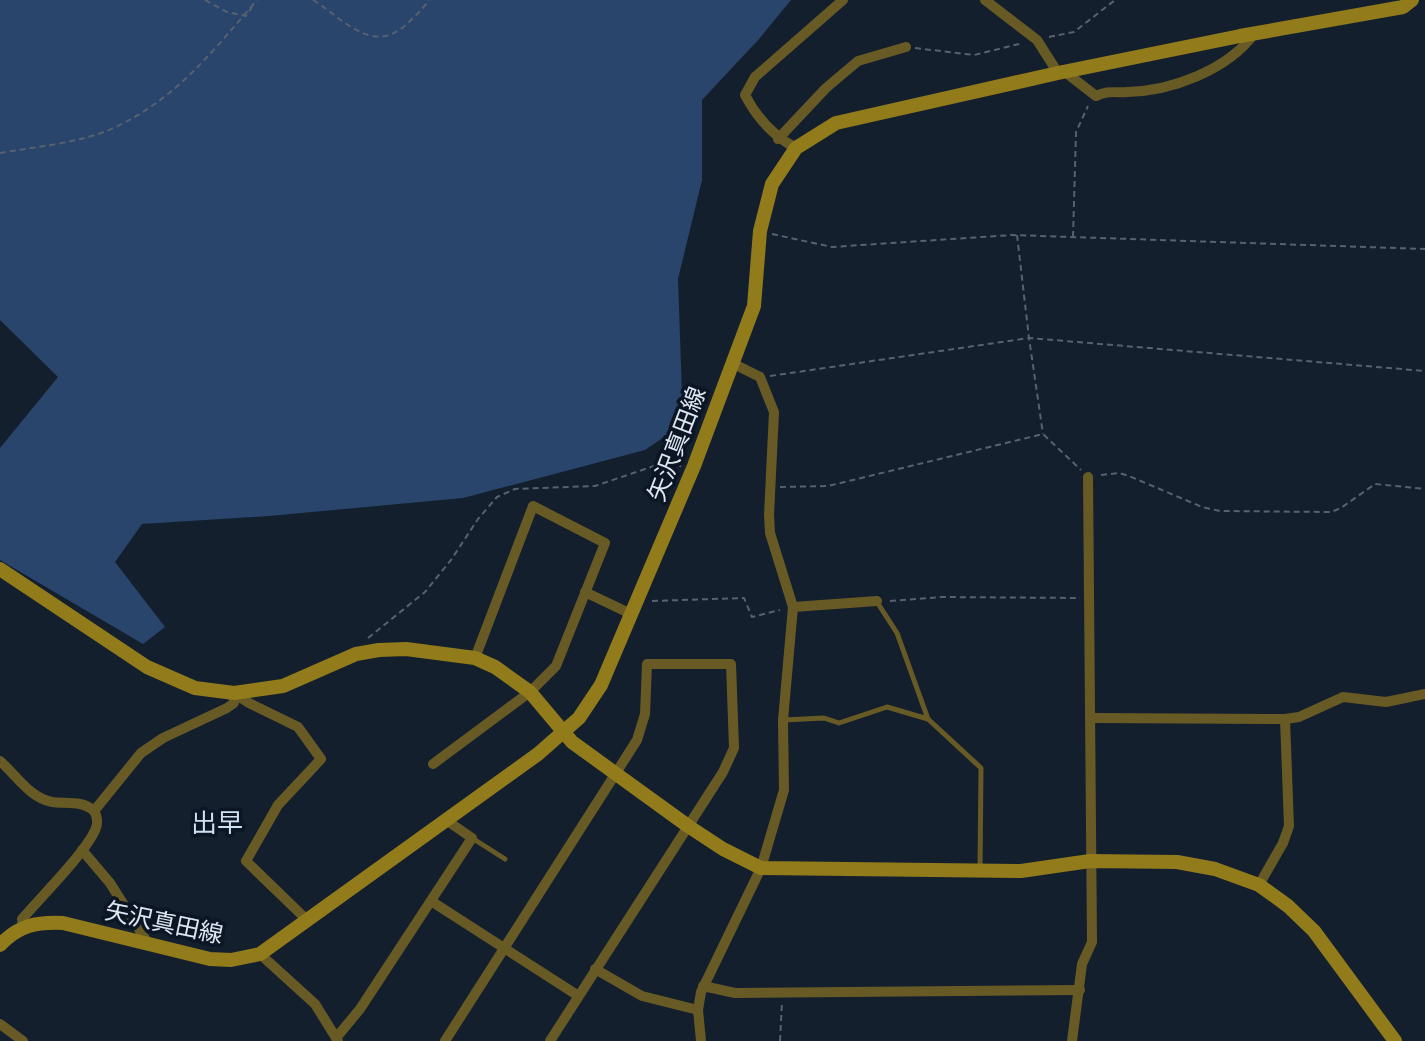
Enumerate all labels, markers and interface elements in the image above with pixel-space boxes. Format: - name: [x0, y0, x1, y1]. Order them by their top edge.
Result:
- street label: 矢沢真田線: [642, 383, 712, 505]
- district label: 出早: [191, 808, 243, 839]
- street label: 矢沢真田線: [102, 897, 226, 949]

